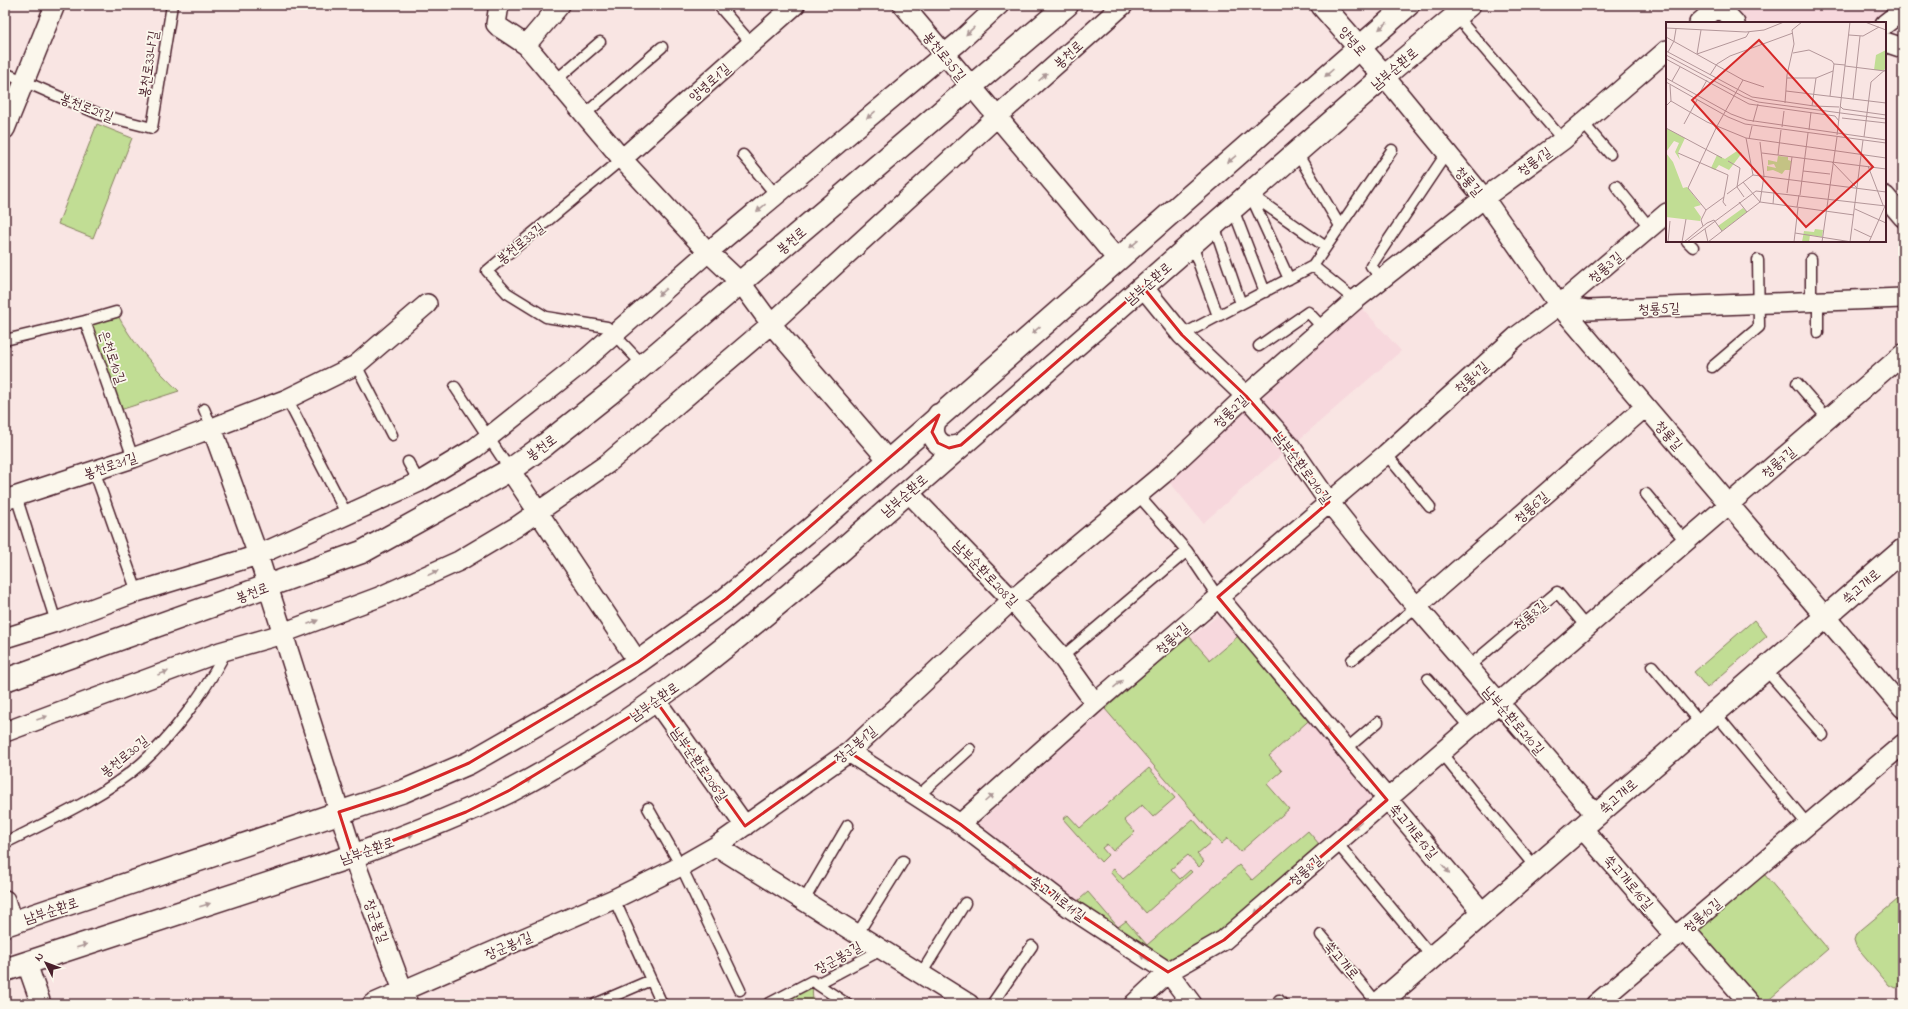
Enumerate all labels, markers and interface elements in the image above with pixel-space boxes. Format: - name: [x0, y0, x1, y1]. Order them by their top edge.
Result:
- one-way arrow: [1378, 21, 1388, 31]
- street label: 양녕로: [1333, 22, 1371, 62]
- inset map: [1666, 22, 1886, 242]
- street label: 봉천로35길: [917, 27, 971, 87]
- one-way arrow: [965, 27, 976, 36]
- street label: 봉천로33나길: [134, 28, 165, 99]
- street label: 봉천로: [1049, 36, 1089, 74]
- street label: 남부순환로: [1367, 43, 1423, 95]
- street label: 양녕로1길: [685, 58, 736, 107]
- one-way arrow: [1324, 68, 1334, 78]
- one-way arrow: [1038, 72, 1048, 82]
- street label: 봉천로29길: [56, 89, 117, 129]
- one-way arrow: [866, 111, 876, 120]
- street label: 청룡1길: [1513, 142, 1557, 182]
- one-way arrow: [1227, 154, 1236, 163]
- street label: 청룡길: [1449, 162, 1487, 202]
- one-way arrow: [755, 203, 766, 212]
- street label: 봉천로33길: [492, 218, 550, 270]
- street label: 봉천로: [772, 222, 812, 260]
- one-way arrow: [1128, 240, 1139, 249]
- street label: 청룡3길: [1584, 247, 1628, 289]
- street label: 남부순환로: [1121, 258, 1177, 311]
- one-way arrow: [656, 287, 667, 296]
- street label: 청룡5길: [1638, 298, 1681, 321]
- one-way arrow: [1031, 325, 1041, 335]
- street label: 은천로10길: [93, 328, 131, 388]
- street label: 청룡4길: [1450, 357, 1494, 399]
- street label: 청룡2길: [1209, 390, 1254, 434]
- street label: 청룡길: [1649, 416, 1687, 456]
- street label: 남부순환로210길: [1268, 428, 1336, 509]
- street label: 봉천로: [522, 430, 562, 467]
- street label: 청룡7길: [1757, 442, 1801, 484]
- street label: 봉천로31길: [81, 447, 141, 485]
- street label: 남부순환로: [877, 470, 933, 523]
- street label: 청룡6길: [1510, 487, 1555, 529]
- street label: 남부순환로208길: [948, 536, 1023, 613]
- street label: 쑥고개로: [1838, 564, 1886, 610]
- one-way arrow: [427, 569, 439, 576]
- street label: 봉천로: [233, 578, 272, 609]
- street label: 청룡8길: [1509, 595, 1553, 637]
- one-way arrow: [307, 618, 319, 624]
- street label: 청룡4길: [1151, 618, 1195, 660]
- one-way arrow: [1238, 621, 1247, 632]
- one-way arrow: [158, 670, 170, 676]
- street label: 남부순환로: [626, 677, 684, 727]
- one-way arrow: [1112, 679, 1123, 688]
- street label: 남부순환로210길: [1477, 682, 1549, 761]
- one-way arrow: [36, 715, 48, 721]
- street label: 장군봉1길: [830, 721, 882, 769]
- one-way arrow: [1321, 722, 1330, 732]
- street label: 남부순환로206길: [665, 723, 733, 807]
- street label: 봉천로30길: [96, 731, 154, 783]
- street label: 쑥고개로: [1595, 774, 1643, 820]
- one-way arrow: [520, 778, 532, 785]
- one-way arrow: [984, 793, 994, 803]
- street label: 쑥고개로13길: [1383, 800, 1443, 865]
- one-way arrow: [1353, 820, 1362, 829]
- street label: 남부순환로: [337, 832, 398, 871]
- one-way arrow: [403, 832, 415, 838]
- street label: 청룡8길: [1284, 850, 1328, 892]
- street label: 쑥고개로16길: [1598, 851, 1658, 916]
- one-way arrow: [1011, 863, 1021, 871]
- one-way arrow: [1441, 863, 1450, 874]
- street label: 쑥고개로11길: [1025, 872, 1090, 927]
- street label: 남부순환로: [21, 893, 81, 930]
- street label: 청룡10길: [1679, 893, 1727, 938]
- street label: 장군봉길: [358, 897, 393, 947]
- one-way arrow: [200, 901, 212, 907]
- one-way arrow: [1254, 905, 1264, 914]
- street label: 장군봉1길: [482, 927, 536, 966]
- street label: 장군봉3길: [811, 936, 867, 980]
- street label: 쑥고개로: [1318, 937, 1363, 985]
- one-way arrow: [76, 942, 88, 948]
- north arrow: [26, 943, 66, 983]
- text: N: [31, 949, 48, 965]
- one-way arrow: [1140, 954, 1150, 962]

